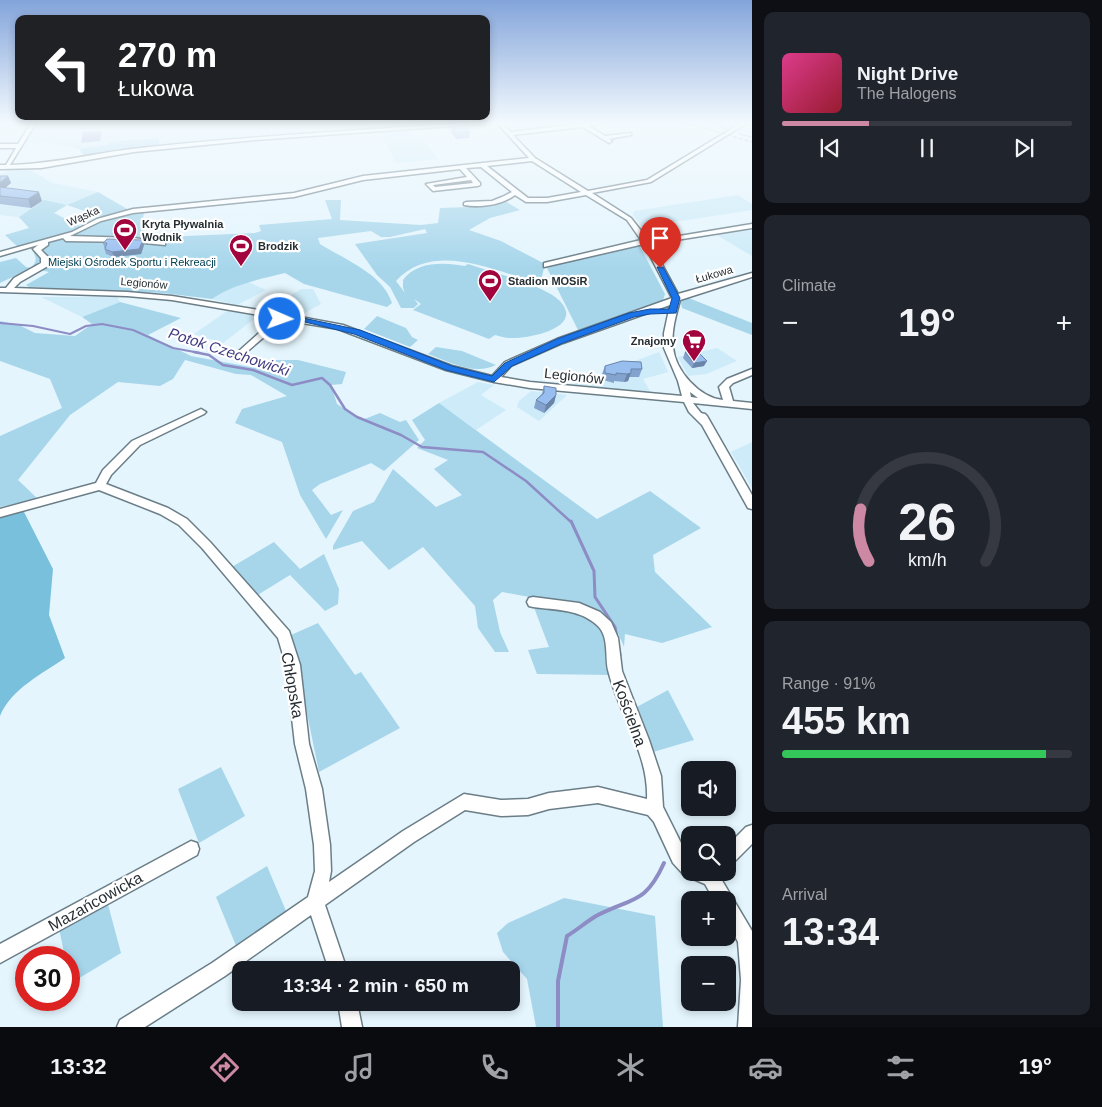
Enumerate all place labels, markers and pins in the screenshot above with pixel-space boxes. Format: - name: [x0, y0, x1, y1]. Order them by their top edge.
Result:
- sports icon: Kryta Pływalnia Wodnik: [112, 217, 138, 251]
- pin: [639, 217, 681, 268]
- place label: Kryta Pływalnia Wodnik: [142, 218, 224, 243]
- sports icon: Brodzik: [228, 233, 254, 267]
- place label: Brodzik: [258, 240, 299, 252]
- sports icon: Stadion MOSiR: [477, 268, 503, 302]
- place label: Stadion MOSiR: [508, 275, 588, 287]
- supermarket icon: Znajomy: [681, 328, 707, 362]
- place label: Znajomy: [631, 335, 677, 347]

